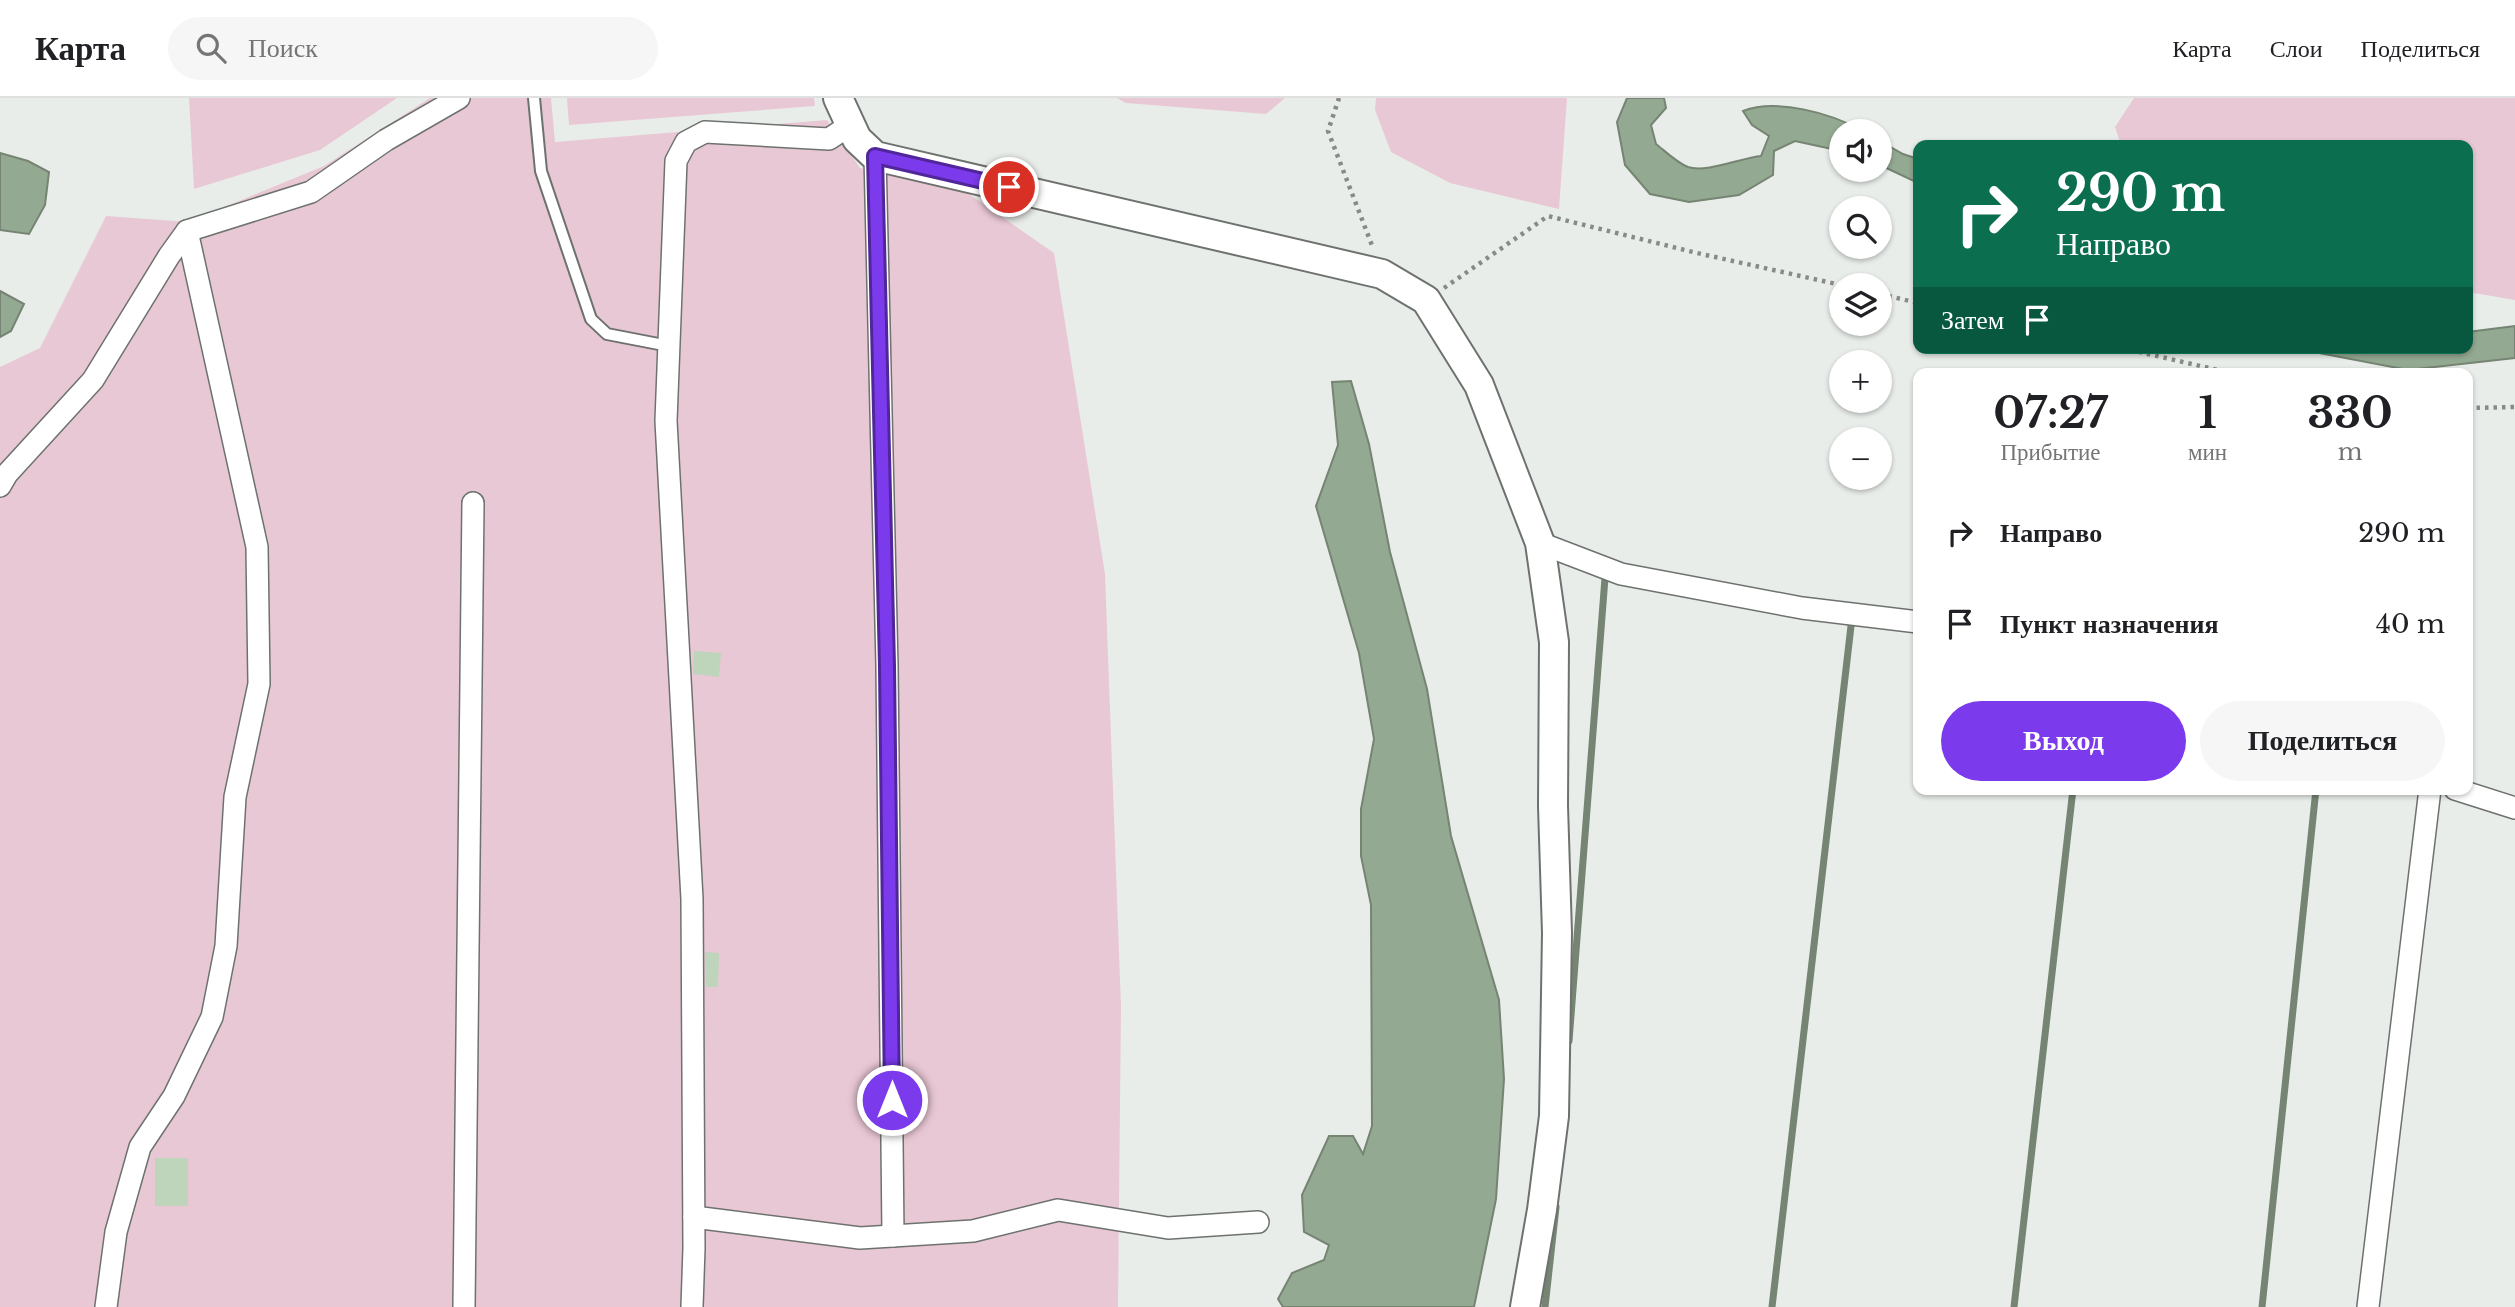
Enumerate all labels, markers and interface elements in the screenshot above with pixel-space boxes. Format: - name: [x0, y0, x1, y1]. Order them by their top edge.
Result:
- search box: [168, 17, 658, 80]
- text: Карта: [35, 28, 126, 69]
- icon: search: [192, 29, 230, 67]
- text: Поиск: [248, 32, 318, 64]
- text: Карта: [2172, 34, 2232, 63]
- text: Слои: [2270, 34, 2323, 63]
- text: Поделиться: [2361, 34, 2480, 63]
- map controls: [1829, 119, 1892, 490]
- button: sound: [1829, 119, 1892, 182]
- pin: [979, 157, 1039, 217]
- text: 290 m: [2056, 163, 2225, 224]
- icon: arrive: [990, 168, 1028, 206]
- icon: right: [1941, 168, 2032, 259]
- button: search: [1829, 196, 1892, 259]
- text: Направо: [2056, 224, 2171, 264]
- button: layers: [1829, 273, 1892, 336]
- icon: arrive: [2018, 301, 2056, 339]
- text: Затем: [1941, 304, 2004, 336]
- button: +: [1829, 350, 1892, 413]
- text: 07:27: [1993, 387, 2108, 439]
- text: 1: [2198, 387, 2217, 439]
- text: 330: [2307, 387, 2393, 439]
- button: −: [1829, 427, 1892, 490]
- text: Прибытие: [2000, 438, 2101, 466]
- text: мин: [2188, 438, 2227, 466]
- text: m: [2338, 438, 2362, 466]
- icon: right: [1941, 514, 1979, 552]
- text: Направо: [2000, 517, 2102, 549]
- text: 290 m: [2358, 517, 2445, 549]
- icon: arrive: [1941, 605, 1979, 643]
- text: Пункт назначения: [2000, 608, 2218, 640]
- text: 40 m: [2376, 608, 2445, 640]
- button: Выход: [1941, 701, 2186, 781]
- button: Поделиться: [2200, 701, 2445, 781]
- position arrow: [855, 1063, 929, 1137]

